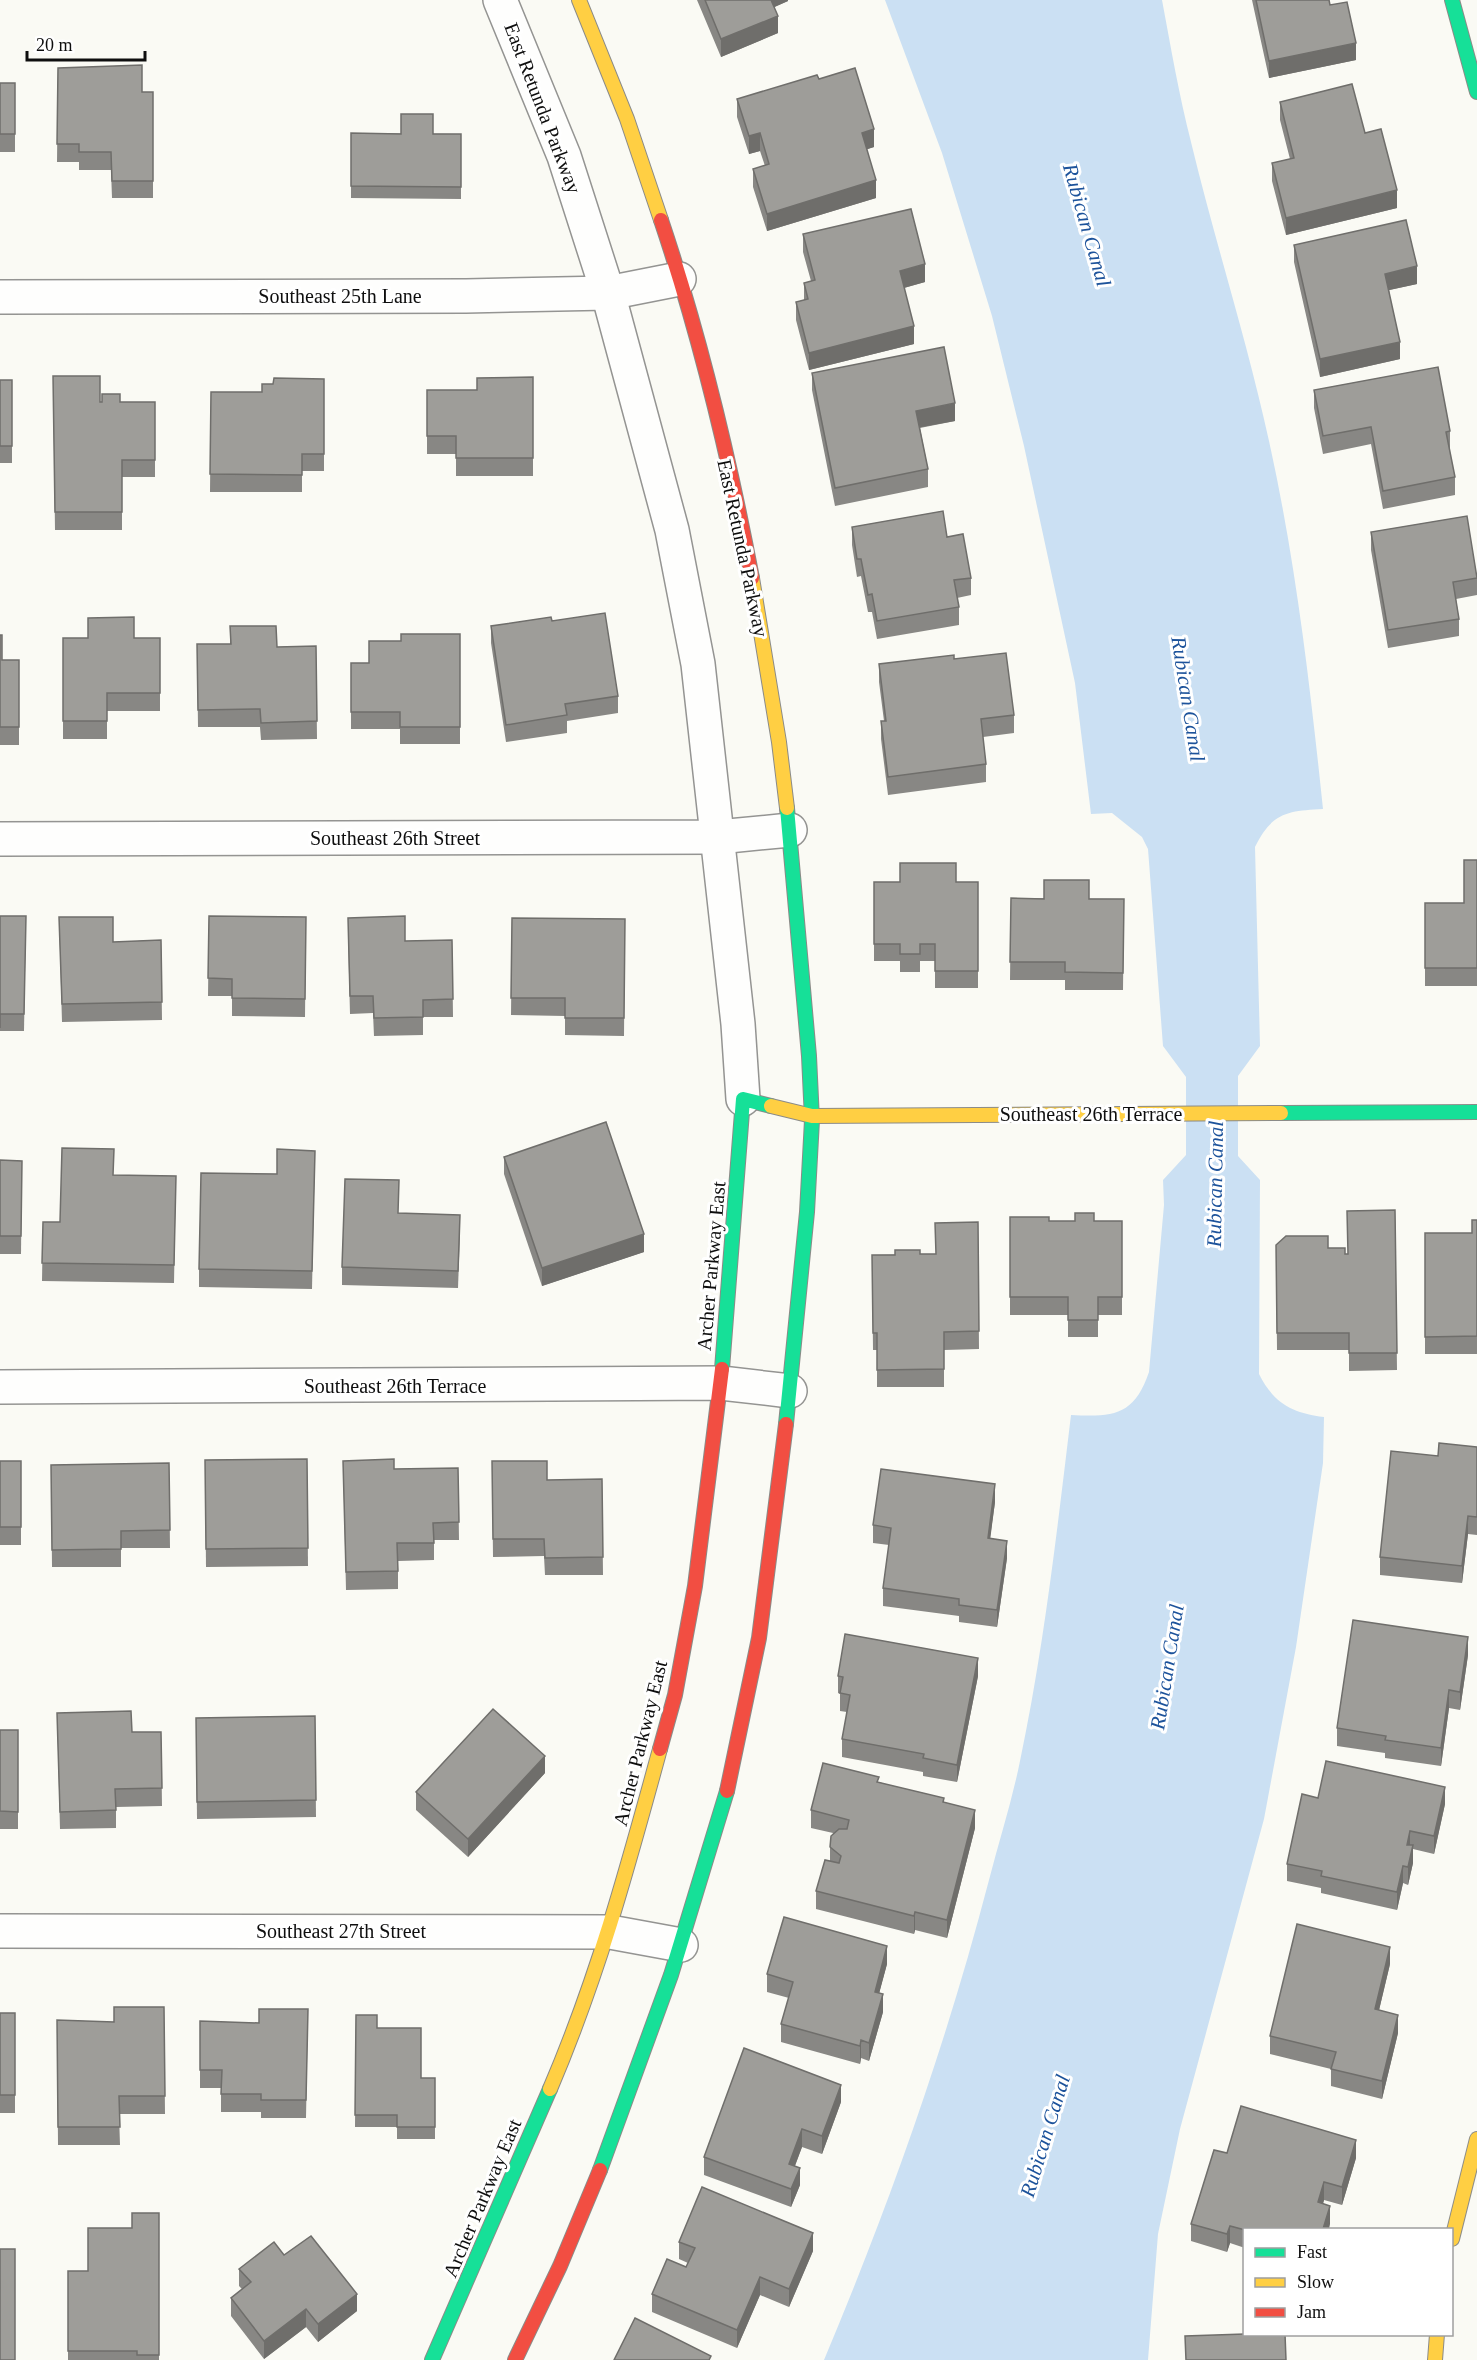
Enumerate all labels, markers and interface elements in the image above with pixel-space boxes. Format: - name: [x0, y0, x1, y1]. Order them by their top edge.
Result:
- street label: East Retunda Parkway: [499, 20, 586, 197]
- scale bar: [27, 24, 146, 62]
- text: 20 m: [36, 35, 73, 55]
- water label: Rubican Canal: [1058, 160, 1116, 289]
- street label: Southeast 25th Lane: [258, 285, 422, 307]
- street label: East Retunda Parkway: [712, 457, 773, 639]
- water label: Rubican Canal: [1166, 634, 1210, 764]
- street label: Southeast 26th Street: [310, 827, 480, 849]
- street label: Southeast 26th Terrace: [1000, 1103, 1182, 1125]
- water label: Rubican Canal: [1202, 1120, 1228, 1248]
- street label: Archer Parkway East: [693, 1180, 730, 1352]
- street label: Southeast 26th Terrace: [304, 1375, 486, 1397]
- water label: Rubican Canal: [1145, 1602, 1189, 1732]
- street label: Archer Parkway East: [609, 1657, 672, 1828]
- street label: Southeast 27th Street: [256, 1920, 426, 1942]
- water label: Rubican Canal: [1015, 2072, 1075, 2201]
- street label: Archer Parkway East: [439, 2115, 526, 2281]
- legend: [1243, 2228, 1453, 2336]
- text: Fast: [1297, 2242, 1327, 2262]
- text: Slow: [1297, 2272, 1334, 2292]
- text: Jam: [1297, 2302, 1326, 2322]

